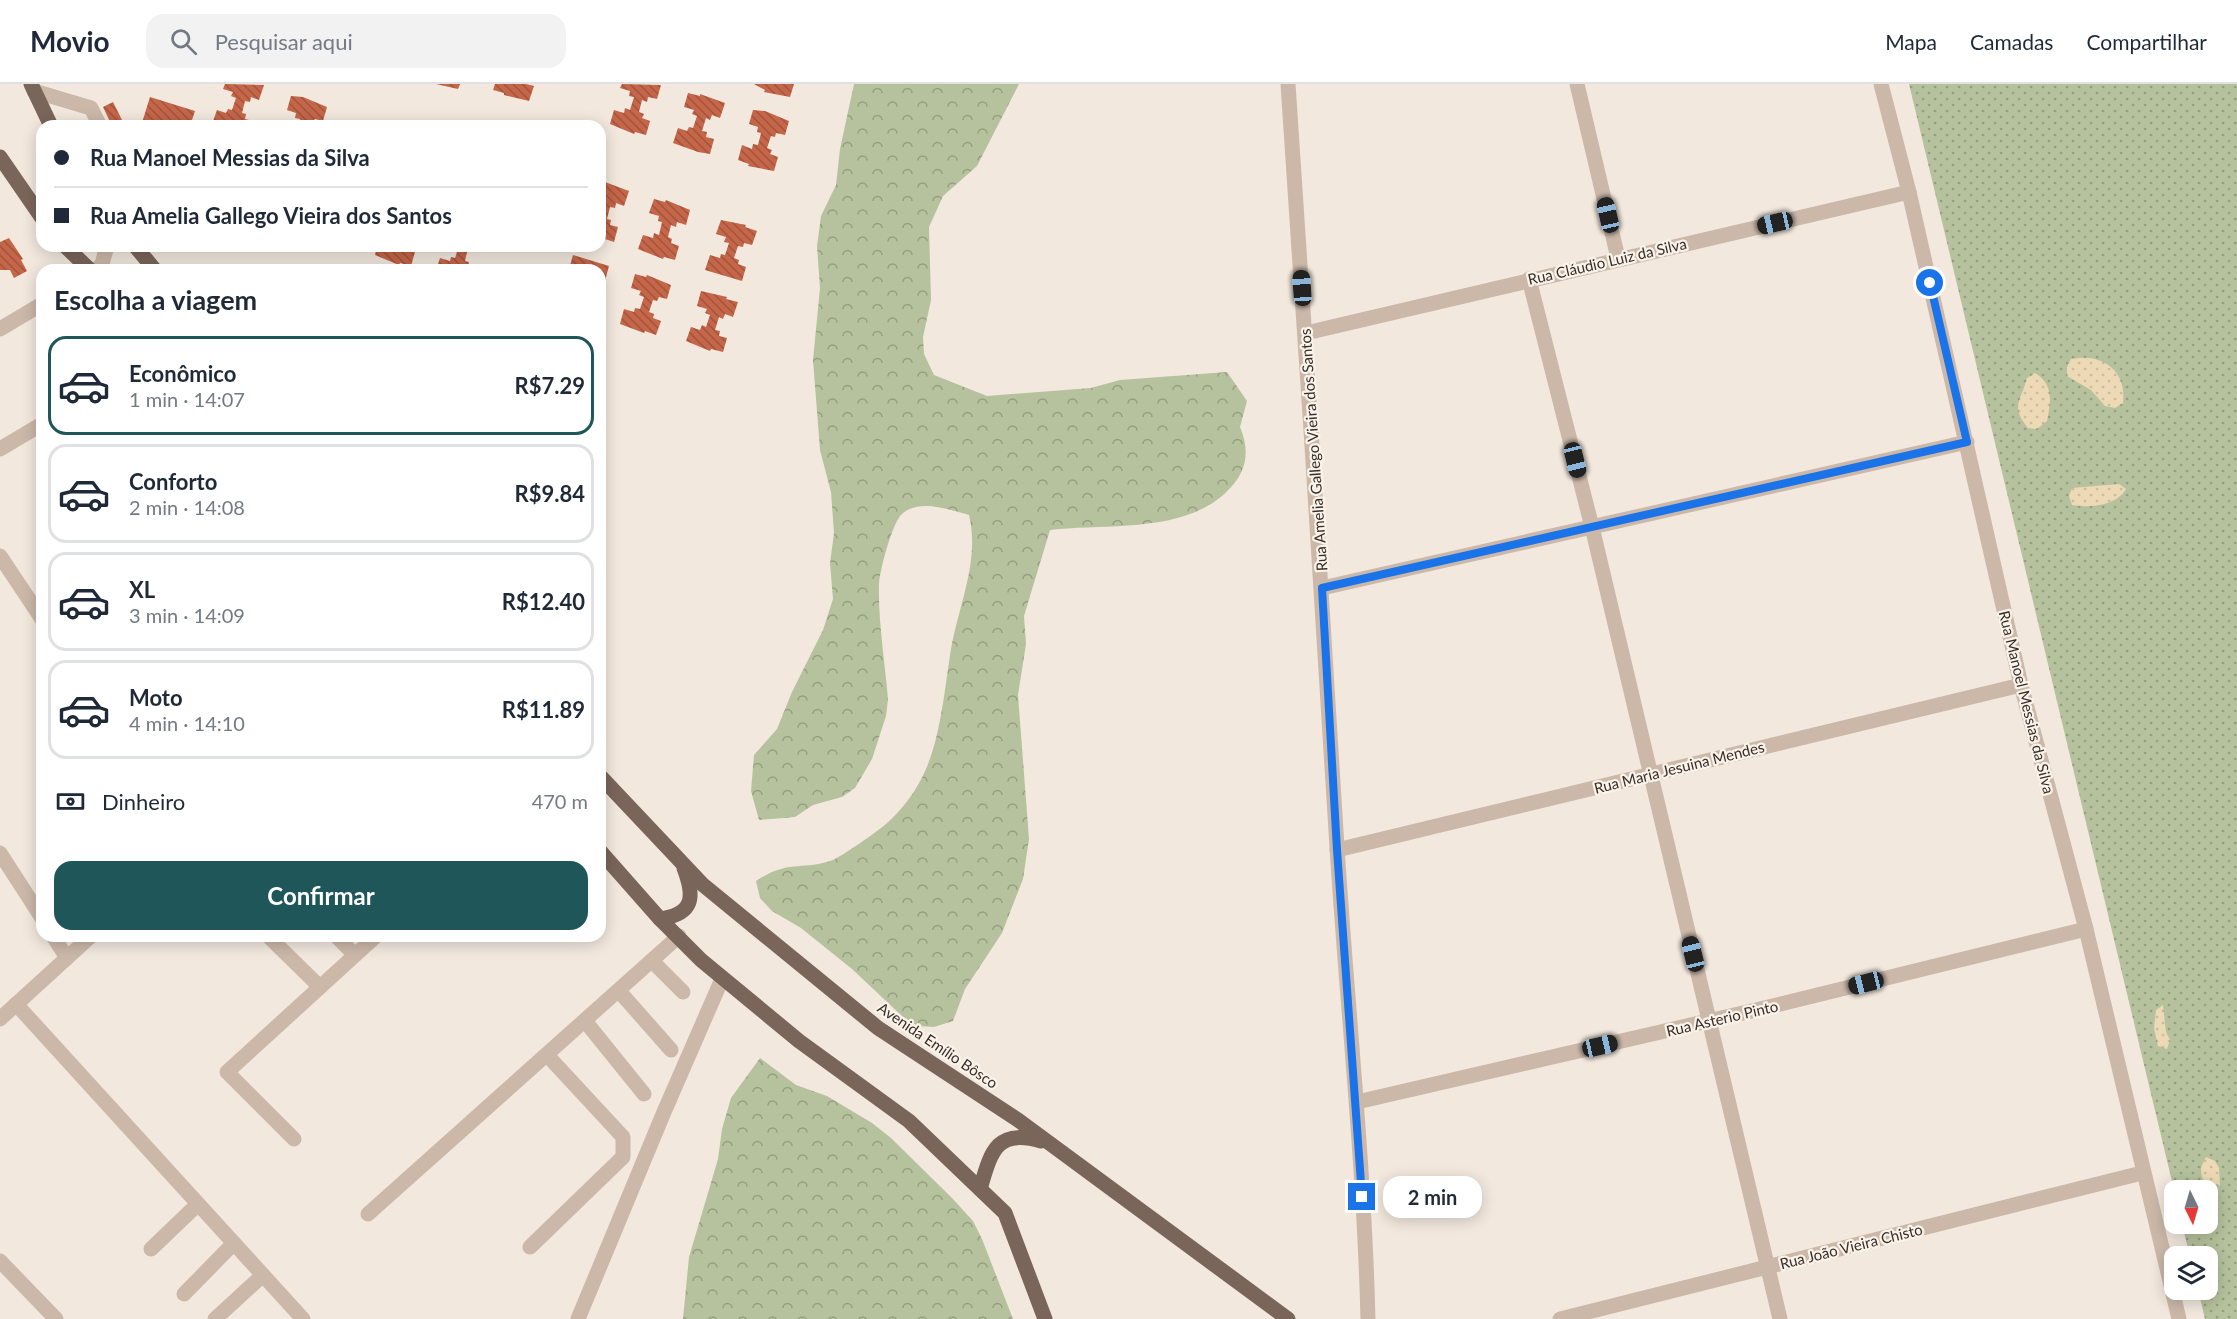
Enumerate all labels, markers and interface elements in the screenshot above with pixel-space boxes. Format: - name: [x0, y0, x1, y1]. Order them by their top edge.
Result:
- search box: [146, 14, 566, 68]
- text: Movio: [30, 24, 110, 58]
- icon: search: [167, 25, 200, 58]
- text: Pesquisar aqui: [215, 28, 353, 55]
- text: Mapa: [1885, 29, 1937, 54]
- text: Camadas: [1970, 29, 2053, 54]
- text: Compartilhar: [2086, 29, 2207, 54]
- text: Rua Manoel Messias da Silva: [90, 144, 370, 171]
- car: [1595, 195, 1621, 235]
- text: Rua Amelia Gallego Vieira dos Santos: [90, 202, 452, 229]
- car: [1755, 210, 1795, 236]
- street label: Rua Cláudio Luiz da Silva: [1526, 234, 1688, 288]
- car: [1292, 269, 1312, 307]
- route start: [1916, 269, 1943, 296]
- text: Escolha a viagem: [54, 283, 257, 316]
- street label: Rua Amelia Gallego Vieira dos Santos: [1296, 328, 1330, 572]
- icon: car: [57, 359, 111, 413]
- text: Econômico: [129, 360, 236, 387]
- text: R$7.29: [515, 372, 585, 399]
- text: 1 min · 14:07: [129, 387, 245, 411]
- car: [1562, 440, 1588, 480]
- icon: car: [57, 467, 111, 521]
- text: Conforto: [129, 468, 217, 495]
- text: R$9.84: [515, 480, 585, 507]
- text: 2 min · 14:08: [129, 495, 245, 519]
- icon: car: [57, 575, 111, 629]
- text: XL: [129, 576, 155, 603]
- text: R$12.40: [502, 588, 585, 615]
- text: 3 min · 14:09: [129, 603, 245, 627]
- street label: Rua Manoel Messias da Silva: [1996, 609, 2058, 795]
- icon: car: [57, 683, 111, 737]
- text: Moto: [129, 684, 183, 711]
- text: R$11.89: [502, 696, 585, 723]
- text: 4 min · 14:10: [129, 711, 245, 735]
- street label: Rua Maria Jesuina Mendes: [1592, 737, 1766, 797]
- icon: cash: [54, 785, 87, 818]
- text: Dinheiro: [102, 788, 185, 815]
- text: 470 m: [532, 789, 588, 813]
- button: Confirmar: [54, 861, 588, 930]
- car: [1680, 934, 1706, 974]
- car: [1846, 970, 1886, 996]
- street label: Rua Asterio Pinto: [1664, 996, 1780, 1040]
- street label: Avenida Emílio Bôsco: [875, 998, 1001, 1092]
- car: [1580, 1033, 1620, 1059]
- callout: 2 min: [1383, 1176, 1482, 1218]
- north arrow: [2164, 1180, 2218, 1234]
- map controls: [2164, 1180, 2218, 1300]
- route end: [1348, 1183, 1375, 1210]
- text: 2 min: [1408, 1185, 1457, 1209]
- street label: Rua João Vieira Chisto: [1778, 1220, 1924, 1272]
- button: layers: [2164, 1246, 2218, 1300]

